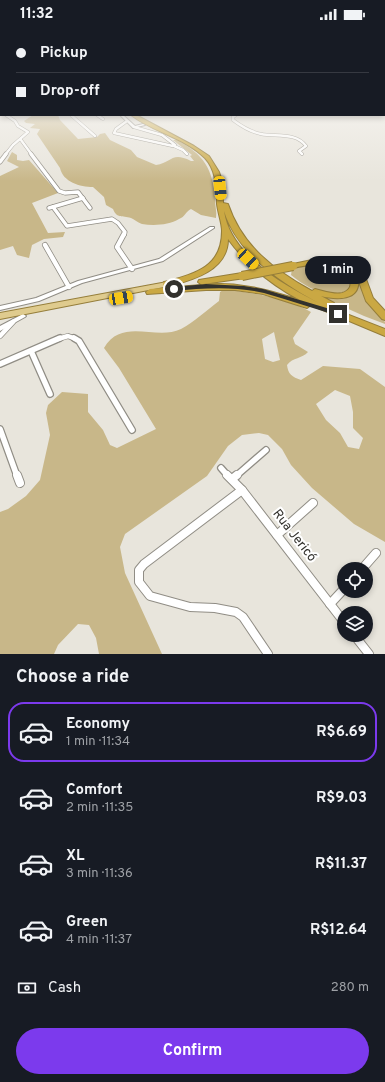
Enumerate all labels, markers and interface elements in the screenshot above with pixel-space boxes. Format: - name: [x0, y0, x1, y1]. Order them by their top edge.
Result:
- text: 11:32: [20, 5, 54, 24]
- text: Pickup: [40, 44, 88, 63]
- text: Drop-off: [40, 82, 100, 101]
- car: [213, 175, 227, 201]
- car: [235, 246, 261, 272]
- callout: 1 min: [305, 256, 371, 284]
- text: 1 min: [322, 262, 354, 278]
- route start: [165, 280, 183, 298]
- car: [108, 290, 134, 306]
- route end: [329, 305, 347, 323]
- street label: Rua Jericó: [269, 507, 319, 565]
- map controls: [337, 562, 373, 642]
- button: locate: [337, 562, 373, 598]
- button: layers: [337, 606, 373, 642]
- text: Choose a ride: [16, 666, 129, 689]
- icon: car: [18, 714, 54, 750]
- text: Economy: [66, 715, 130, 734]
- text: R$6.69: [316, 723, 367, 742]
- text: 1 min · 11:34: [66, 734, 130, 750]
- icon: car: [18, 780, 54, 816]
- text: Comfort: [66, 781, 123, 800]
- text: R$9.03: [316, 789, 367, 808]
- text: 2 min · 11:35: [66, 800, 133, 816]
- icon: car: [18, 846, 54, 882]
- text: XL: [66, 847, 84, 866]
- text: R$11.37: [315, 855, 367, 874]
- text: 3 min · 11:36: [66, 866, 133, 882]
- icon: car: [18, 912, 54, 948]
- text: Green: [66, 913, 108, 932]
- text: R$12.64: [310, 921, 367, 940]
- text: 4 min · 11:37: [66, 932, 132, 948]
- icon: cash: [16, 977, 38, 999]
- text: Cash: [48, 979, 81, 998]
- text: 280 m: [331, 980, 369, 996]
- button: Confirm: [16, 1028, 369, 1074]

